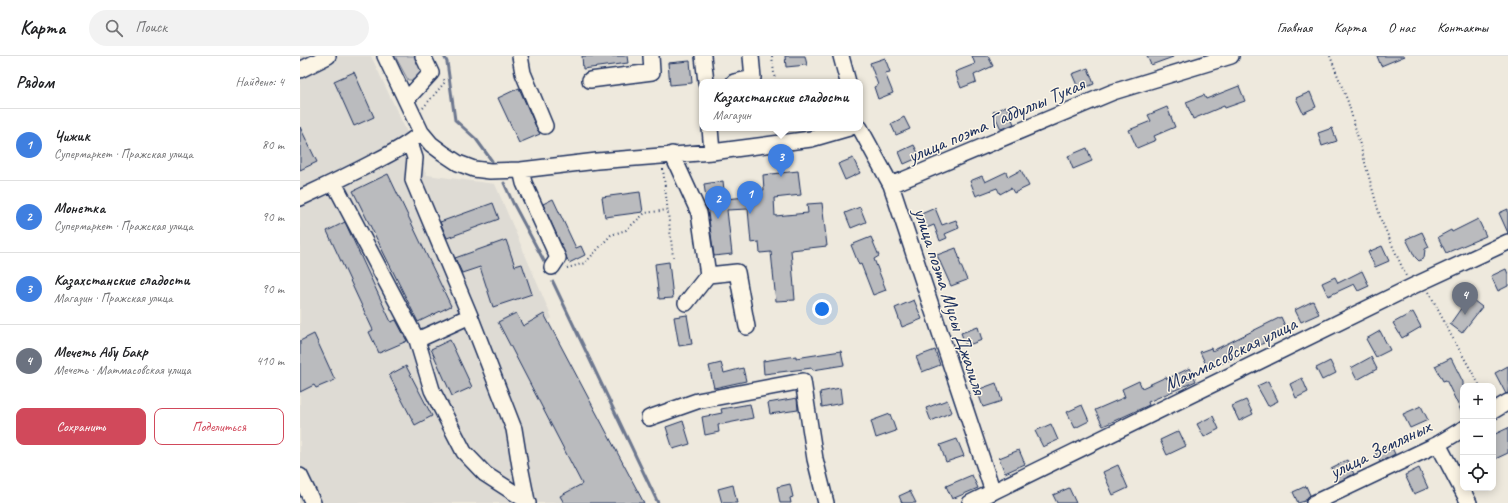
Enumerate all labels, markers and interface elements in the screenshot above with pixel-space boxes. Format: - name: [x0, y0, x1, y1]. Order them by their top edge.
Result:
- search box: [89, 10, 369, 46]
- text: Карта: [20, 16, 65, 40]
- icon: search: [103, 17, 125, 39]
- text: Поиск: [135, 18, 167, 37]
- text: Главная: [1277, 19, 1312, 36]
- text: Карта: [1334, 19, 1366, 36]
- text: О нас: [1388, 19, 1415, 36]
- text: Контакты: [1437, 19, 1488, 36]
- street label: улица поэта Габдуллы Тукая: [903, 71, 1090, 169]
- text: Рядом: [16, 72, 54, 93]
- text: Найдено: 4: [236, 74, 284, 90]
- popup: [699, 79, 863, 131]
- text: Казахстанские сладости: [713, 88, 849, 107]
- text: Магазин: [713, 107, 751, 123]
- text: Чижик: [54, 127, 90, 146]
- text: 1: [26, 137, 32, 153]
- text: 80 m: [262, 137, 284, 153]
- pin: 3: [768, 144, 794, 177]
- text: Супермаркет · Пражская улица: [54, 146, 193, 162]
- pin: 1: [737, 181, 763, 214]
- pin: 2: [705, 186, 731, 219]
- text: Монетка: [54, 199, 105, 218]
- street label: улица поэта Мусы Джалиля: [908, 204, 993, 399]
- text: 2: [26, 209, 32, 225]
- text: 90 m: [262, 209, 284, 225]
- text: Супермаркет · Пражская улица: [54, 218, 193, 234]
- text: Казахстанские сладости: [54, 271, 190, 290]
- text: 3: [26, 281, 32, 297]
- text: 90 m: [262, 281, 284, 297]
- pin: 4: [1452, 282, 1478, 315]
- text: Магазин · Пражская улица: [54, 290, 173, 306]
- your location: [812, 299, 832, 319]
- street label: Матмасовская улица: [1160, 310, 1302, 397]
- text: Мечеть Абу Бакр: [54, 343, 148, 362]
- text: 4: [26, 353, 32, 369]
- text: 410 m: [256, 353, 284, 369]
- text: Мечеть · Матмасовская улица: [54, 362, 191, 378]
- map controls: [1460, 383, 1496, 491]
- button: +: [1460, 383, 1496, 419]
- button: Сохранить: [16, 408, 146, 445]
- button: Поделиться: [154, 408, 284, 445]
- street label: улица Земляных: [1324, 413, 1437, 485]
- button: −: [1460, 419, 1496, 455]
- button: locate: [1460, 455, 1496, 491]

